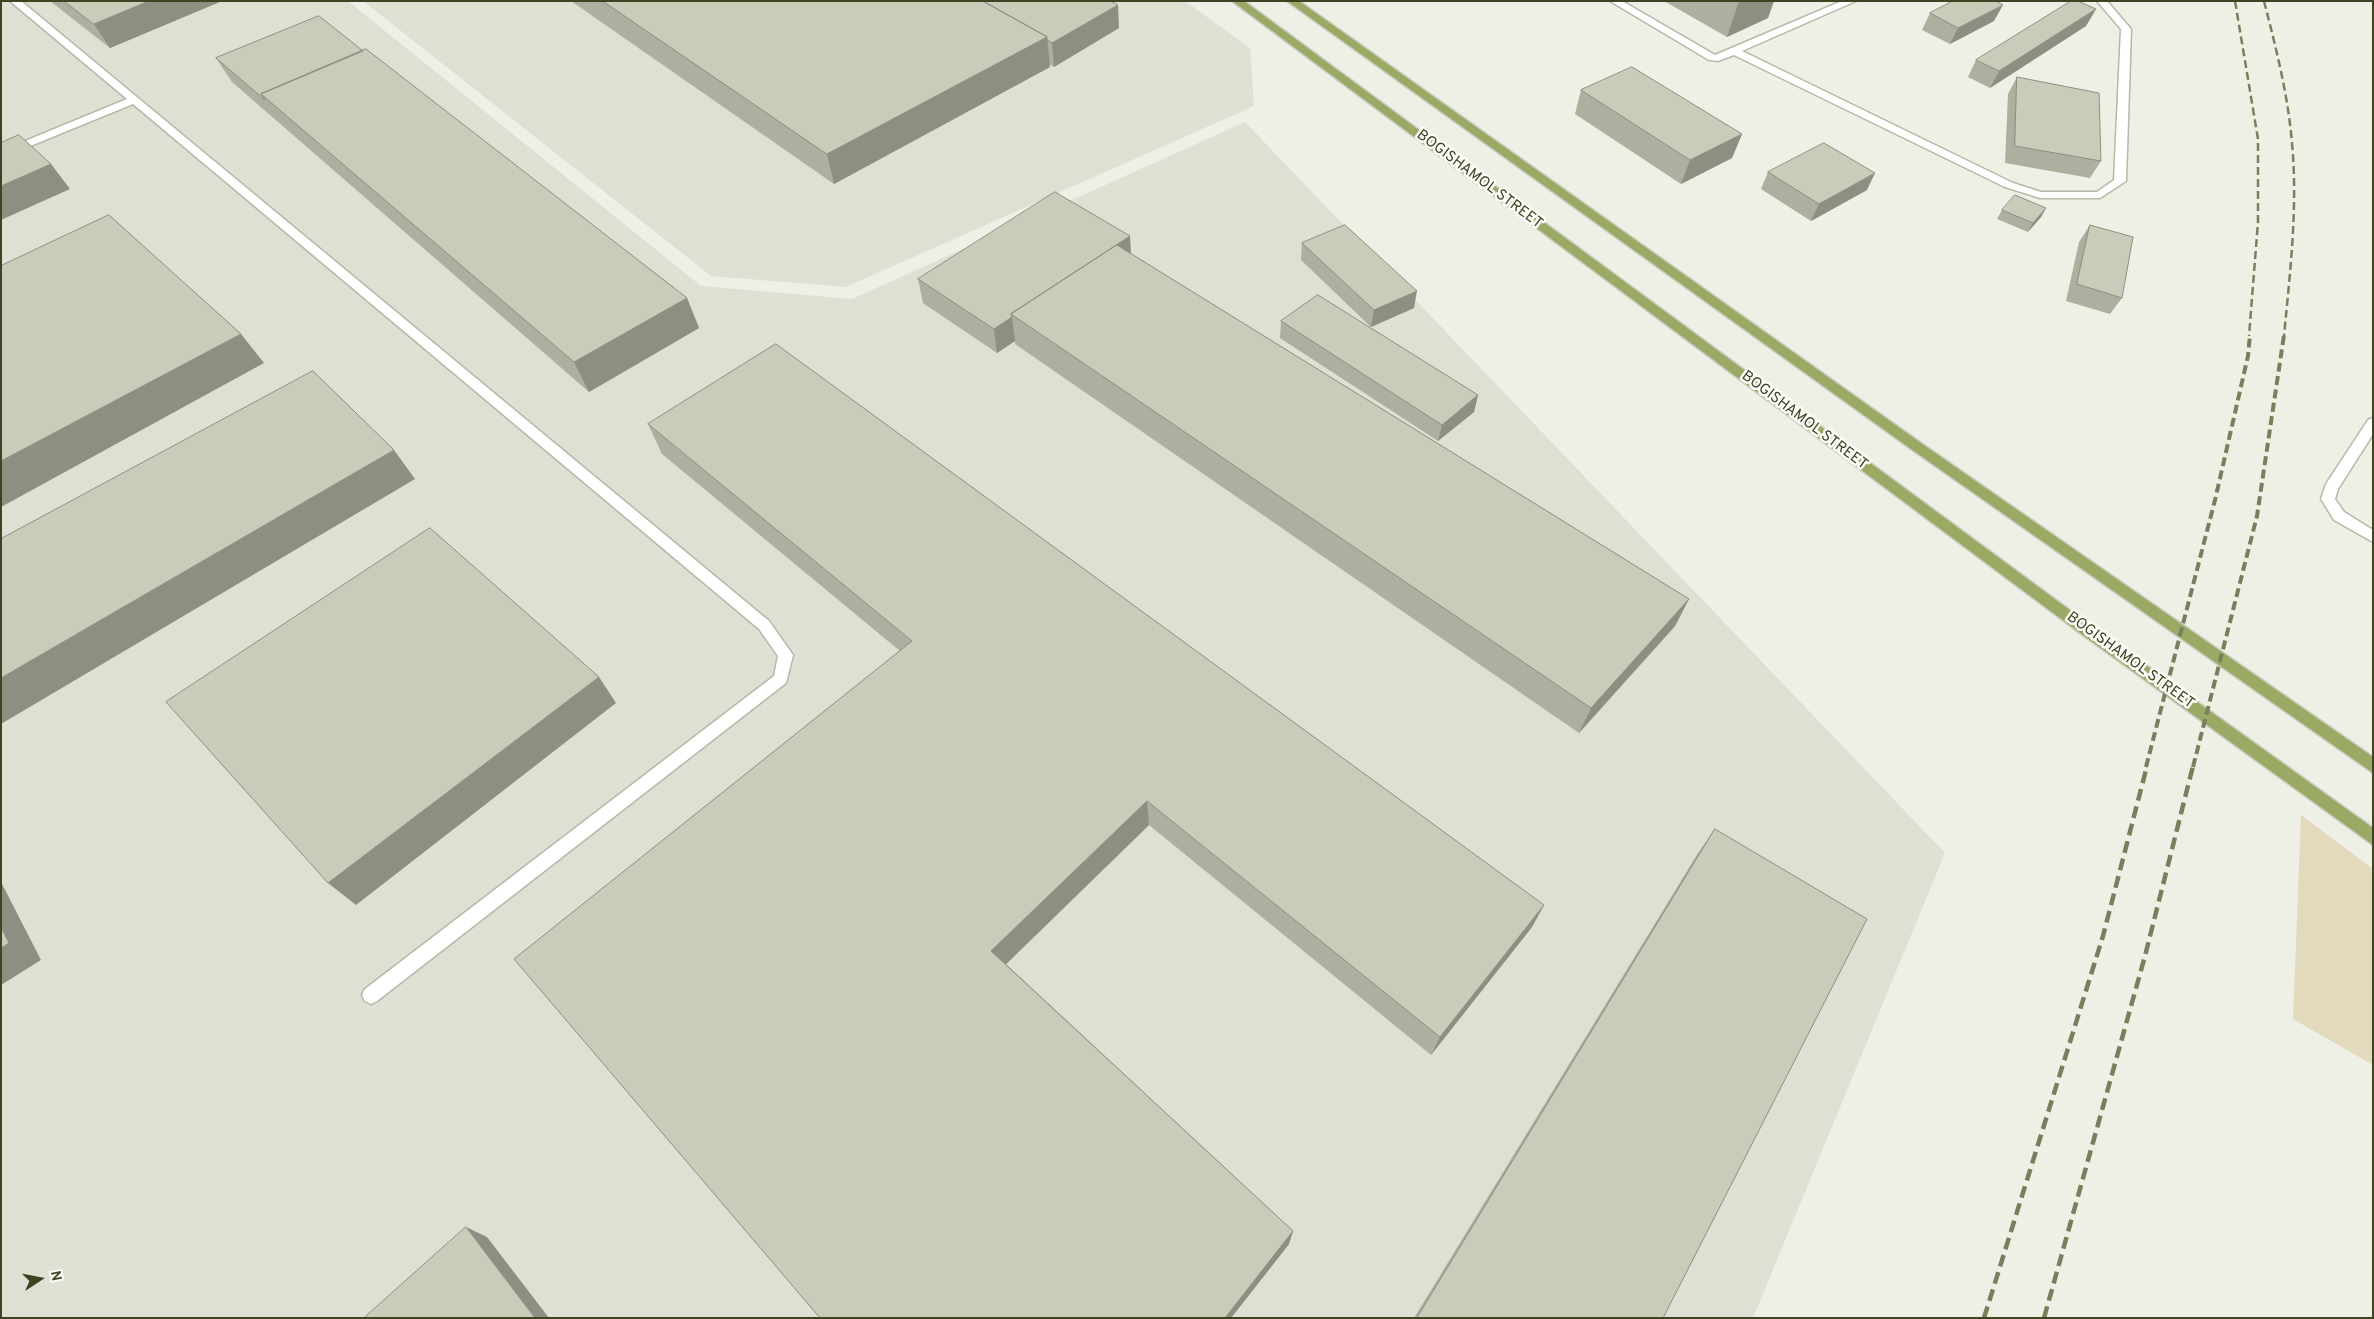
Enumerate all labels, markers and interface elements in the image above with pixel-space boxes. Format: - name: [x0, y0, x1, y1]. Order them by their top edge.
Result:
- street label: BOGISHAMOL STREET: [1412, 127, 1546, 233]
- street label: BOGISHAMOL STREET: [1737, 368, 1871, 474]
- street label: BOGISHAMOL STREET: [2063, 609, 2197, 713]
- north arrow: [15, 1254, 65, 1304]
- text: N: [46, 1269, 65, 1283]

